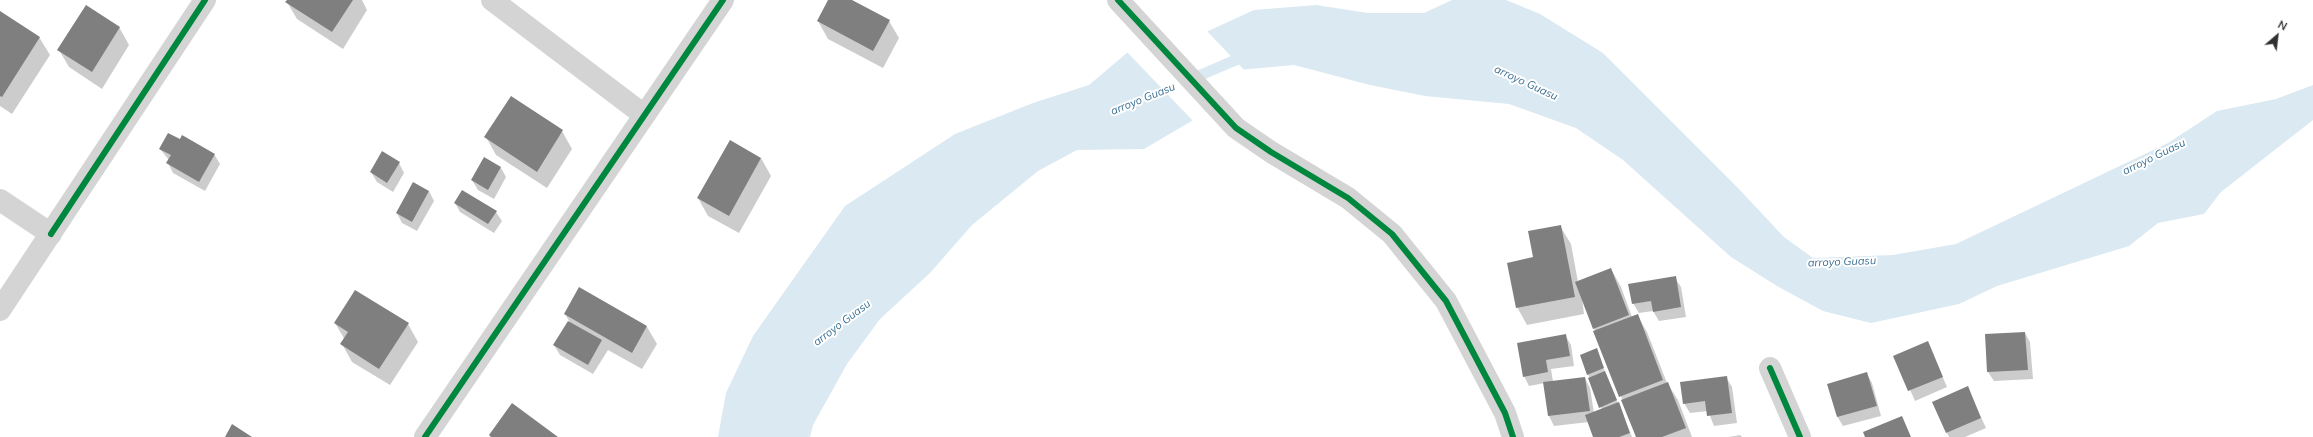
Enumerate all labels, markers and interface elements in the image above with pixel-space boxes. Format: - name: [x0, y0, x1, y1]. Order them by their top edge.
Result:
- north arrow: [2257, 16, 2297, 56]
- text: N: [2276, 17, 2290, 34]
- water label: arroyo Guasu: [1492, 63, 1560, 103]
- water label: arroyo Guasu: [1109, 80, 1177, 118]
- water label: arroyo Guasu: [2120, 136, 2188, 178]
- water label: arroyo Guasu: [1808, 254, 1876, 270]
- water label: arroyo Guasu: [811, 297, 873, 349]

